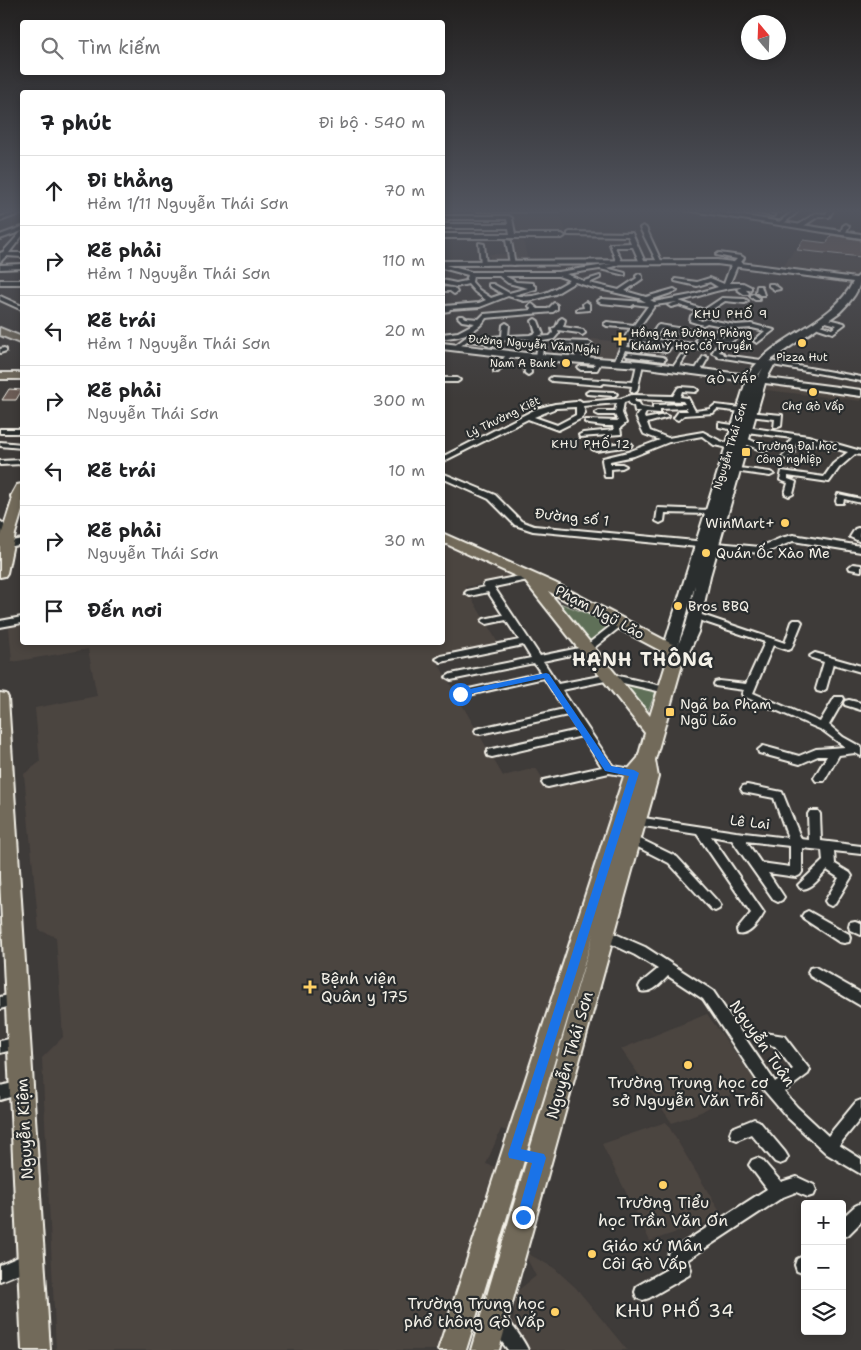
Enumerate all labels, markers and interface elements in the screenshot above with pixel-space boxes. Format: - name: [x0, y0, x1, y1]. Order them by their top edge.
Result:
- north arrow: [741, 15, 786, 60]
- search box: [20, 20, 445, 75]
- icon: search: [38, 34, 66, 62]
- text: Tìm kiếm: [78, 35, 161, 60]
- text: 7 phút: [40, 109, 112, 137]
- text: Đi bộ · 540 m: [319, 112, 425, 133]
- text: Đi thẳng: [87, 168, 173, 193]
- icon: ahead: [40, 177, 68, 205]
- text: 70 m: [384, 180, 425, 201]
- text: Hẻm 1/11 Nguyễn Thái Sơn: [87, 193, 288, 214]
- text: Rẽ phải: [87, 238, 162, 263]
- icon: right: [40, 247, 68, 275]
- text: 110 m: [382, 250, 425, 271]
- text: Hẻm 1 Nguyễn Thái Sơn: [87, 263, 270, 284]
- district label: KHU PHỐ 9: [694, 305, 768, 322]
- text: Rẽ trái: [87, 308, 156, 333]
- icon: left: [40, 317, 68, 345]
- text: 20 m: [384, 320, 425, 341]
- place label: Hồng An Đường Phòng Khám Y Học Cổ Truyền: [631, 326, 753, 354]
- street label: Đường Nguyễn Văn Nghi: [468, 331, 600, 358]
- marker: Hồng An Đường Phòng Khám Y Học Cổ Truyền: [613, 332, 627, 346]
- text: Hẻm 1 Nguyễn Thái Sơn: [87, 333, 270, 354]
- marker: Pizza Hut: [796, 337, 808, 349]
- place label: Pizza Hut: [776, 350, 828, 365]
- place label: Nam A Bank: [490, 356, 556, 371]
- marker: Nam A Bank: [560, 357, 572, 369]
- district label: GÒ VẤP: [707, 370, 757, 387]
- text: Rẽ phải: [87, 378, 162, 403]
- marker: Chợ Gò Vấp: [807, 386, 819, 398]
- icon: right: [40, 387, 68, 415]
- text: 300 m: [373, 390, 425, 411]
- street label: Lý Thường Kiệt: [464, 393, 543, 442]
- place label: Chợ Gò Vấp: [782, 399, 844, 414]
- street label: Nguyễn Thái Sơn: [710, 400, 751, 492]
- text: Nguyễn Thái Sơn: [87, 403, 219, 424]
- district label: KHU PHỐ 12: [551, 435, 631, 452]
- place label: Trường Đại học Công nghiệp: [756, 439, 838, 467]
- marker: Trường Đại học Công nghiệp: [740, 446, 752, 458]
- icon: left: [40, 457, 68, 485]
- text: Rẽ trái: [87, 458, 156, 483]
- text: 10 m: [388, 460, 425, 481]
- street label: Đường số 1: [534, 504, 610, 530]
- place label: WinMart+: [705, 514, 775, 532]
- marker: WinMart+: [779, 517, 791, 529]
- text: Rẽ phải: [87, 518, 162, 543]
- icon: right: [40, 527, 68, 555]
- text: 30 m: [384, 530, 425, 551]
- place label: Quán Ốc Xào Me: [716, 542, 830, 562]
- text: Nguyễn Thái Sơn: [87, 543, 219, 564]
- marker: Quán Ốc Xào Me: [700, 547, 712, 559]
- street label: Phạm Ngũ Lão: [552, 581, 648, 643]
- icon: arrive: [40, 597, 68, 625]
- place label: Bros BBQ: [688, 597, 749, 615]
- text: Đến nơi: [87, 598, 162, 623]
- marker: Bros BBQ: [672, 600, 684, 612]
- district label: HẠNH THÔNG: [572, 647, 714, 672]
- route start: [449, 683, 472, 706]
- place label: Ngã ba Phạm Ngũ Lão: [680, 695, 771, 729]
- marker: Ngã ba Phạm Ngũ Lão: [664, 706, 676, 718]
- street label: Lê Lai: [729, 811, 771, 833]
- place label: Bệnh viện Quân y 175: [321, 968, 408, 1007]
- marker: Bệnh viện Quân y 175: [303, 980, 317, 994]
- street label: Nguyễn Thái Sơn: [541, 989, 598, 1121]
- street label: Nguyễn Tuân: [725, 996, 800, 1091]
- marker: Trường Trung học cơ sở Nguyễn Văn Trỗi: [682, 1059, 694, 1071]
- place label: Trường Trung học cơ sở Nguyễn Văn Trỗi: [608, 1072, 768, 1111]
- street label: Nguyễn Kiệm: [11, 1078, 38, 1180]
- marker: Trường Tiểu học Trần Văn Ơn: [657, 1179, 669, 1191]
- place label: Trường Tiểu học Trần Văn Ơn: [598, 1192, 728, 1231]
- map controls: [801, 1200, 846, 1335]
- button: +: [801, 1200, 846, 1245]
- route end: [512, 1206, 535, 1229]
- place label: Giáo xứ Mân Côi Gò Vấp: [602, 1235, 703, 1274]
- button: −: [801, 1245, 846, 1290]
- marker: Giáo xứ Mân Côi Gò Vấp: [586, 1248, 598, 1260]
- button: layers: [801, 1290, 846, 1335]
- place label: Trường Trung học phổ thông Gò Vấp: [404, 1293, 545, 1332]
- district label: KHU PHỐ 34: [615, 1297, 735, 1323]
- marker: Trường Trung học phổ thông Gò Vấp: [549, 1306, 561, 1318]

